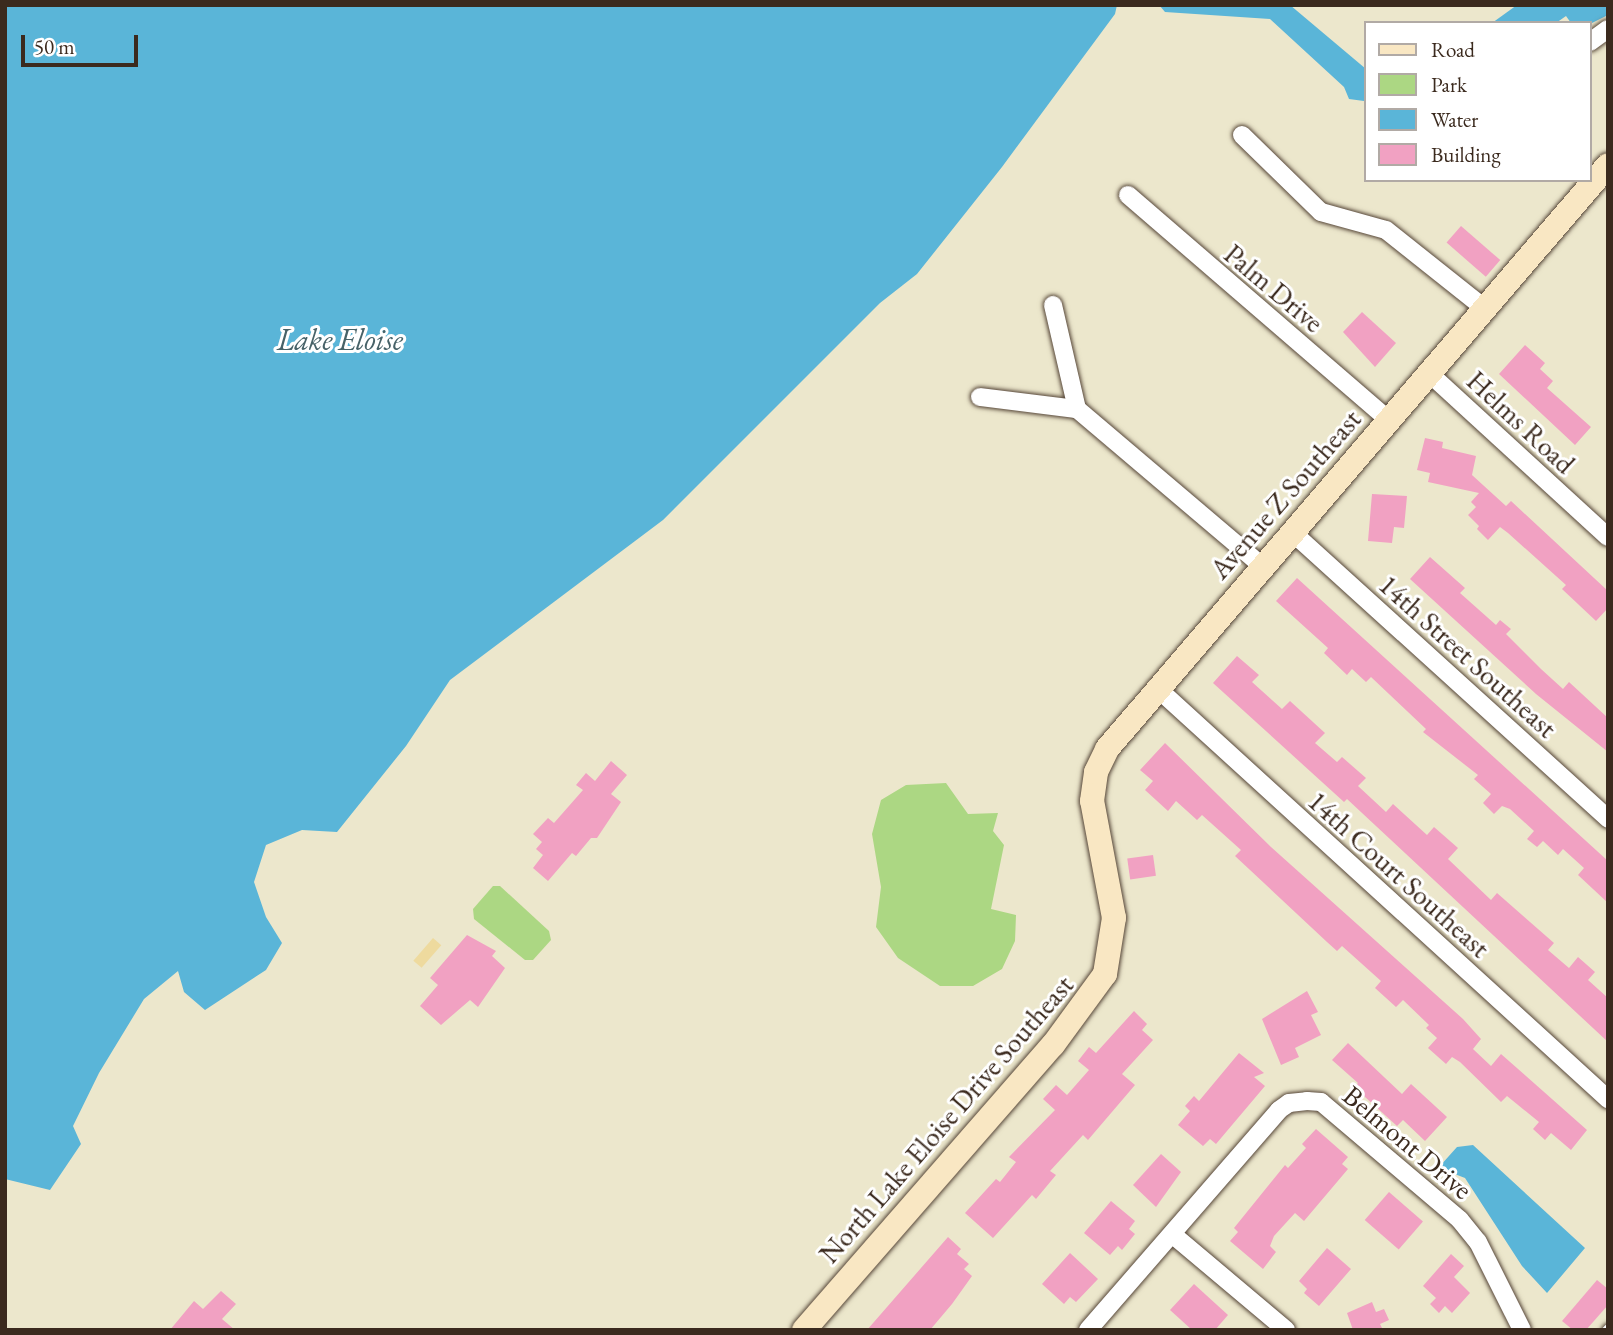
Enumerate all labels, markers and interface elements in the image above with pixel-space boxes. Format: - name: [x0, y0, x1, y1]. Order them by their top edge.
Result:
- scale bar: [24, 21, 142, 65]
- legend: [1364, 21, 1592, 182]
- text: 50 m: [34, 33, 75, 60]
- text: Road: [1431, 36, 1475, 63]
- text: Park: [1431, 71, 1467, 98]
- text: Water: [1431, 106, 1478, 133]
- text: Building: [1431, 141, 1501, 168]
- street label: Palm Drive: [1218, 237, 1330, 339]
- water label: Lake Eloise: [277, 322, 403, 358]
- street label: Helms Road: [1460, 364, 1582, 480]
- street label: Avenue Z Southeast: [1202, 403, 1368, 585]
- street label: 14th Street Southeast: [1372, 567, 1564, 745]
- street label: 14th Court Southeast: [1301, 784, 1497, 964]
- street label: North Lake Eloise Drive Southeast: [812, 968, 1080, 1270]
- street label: Belmont Drive: [1336, 1078, 1480, 1206]

